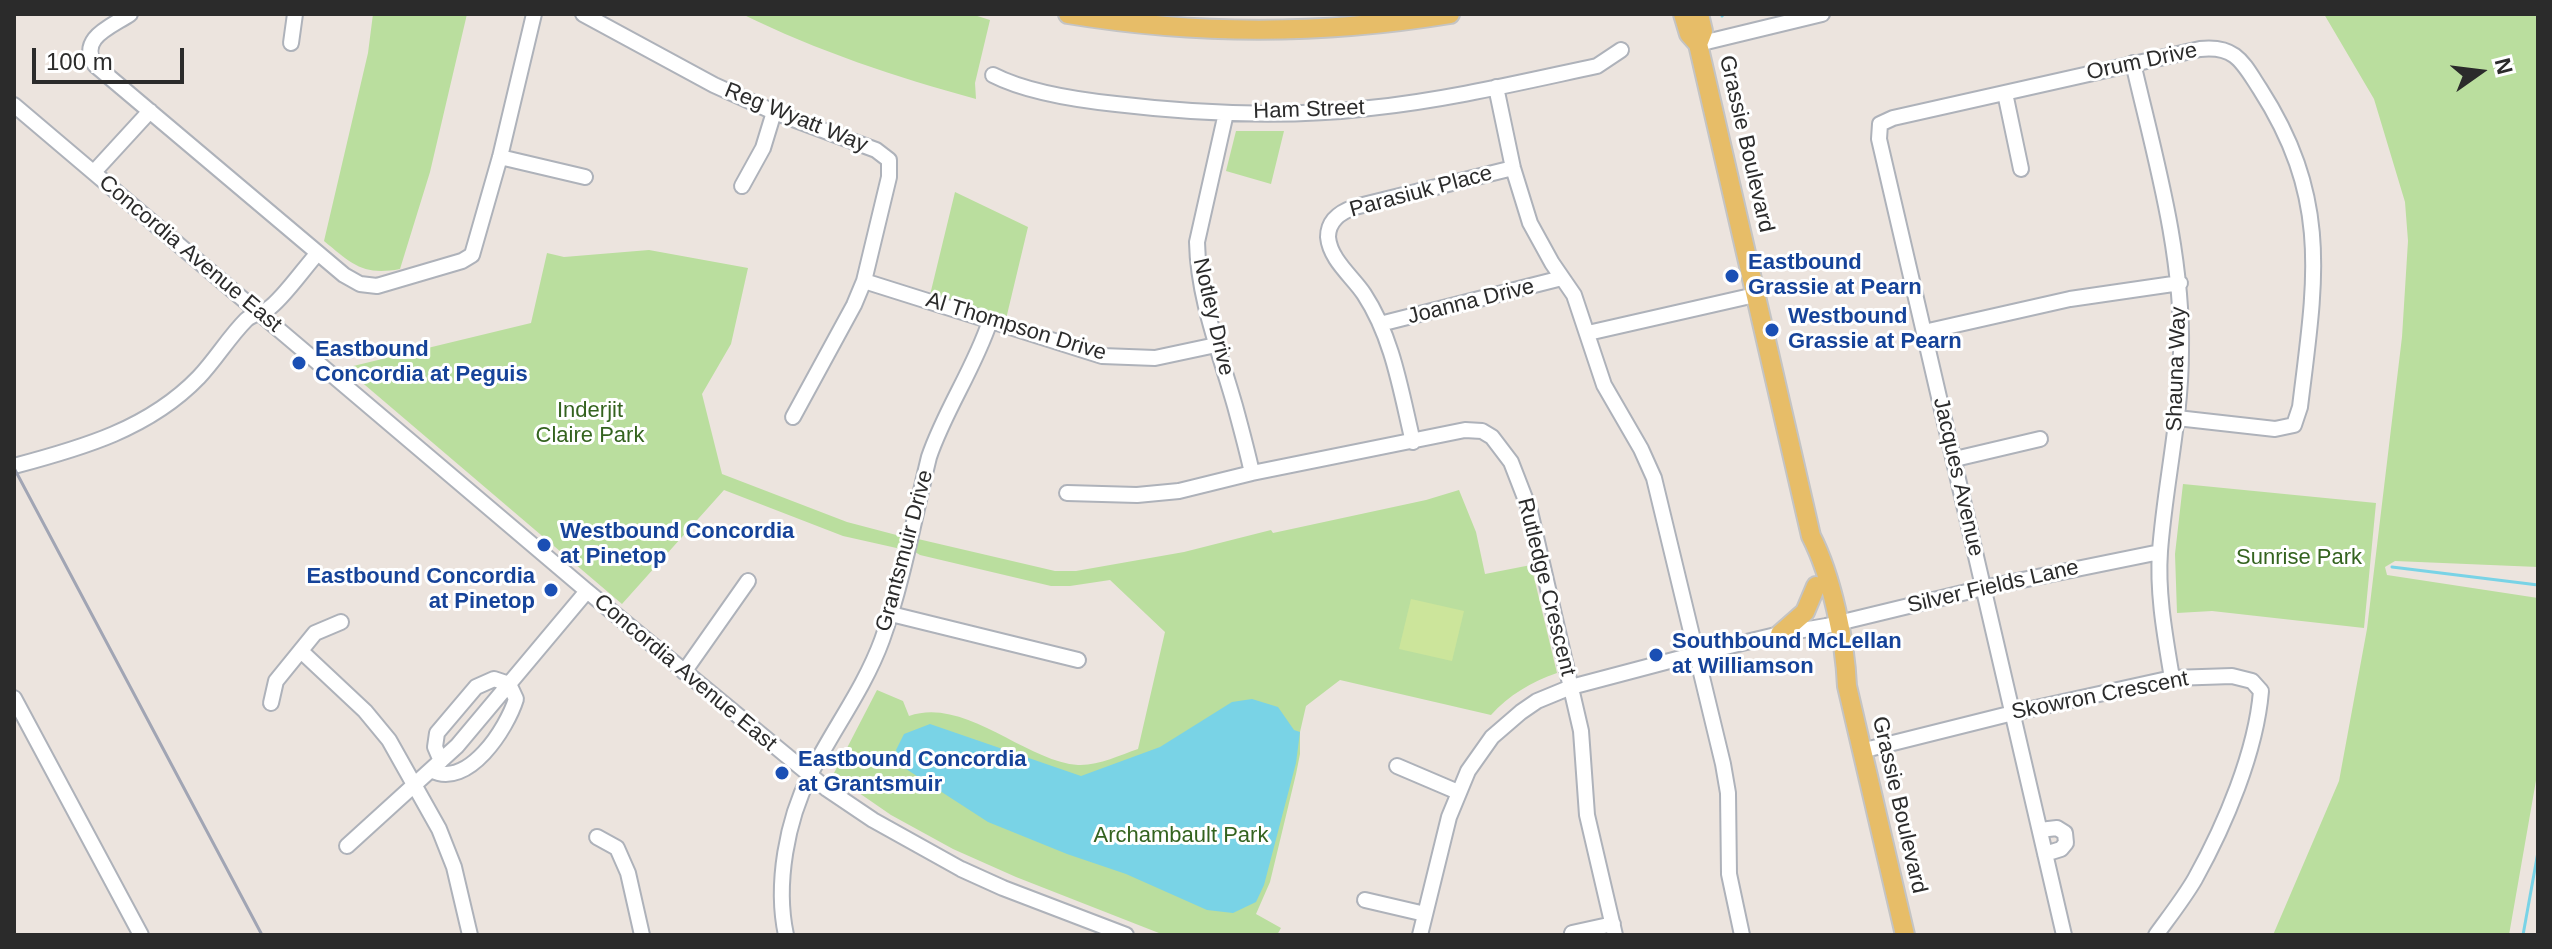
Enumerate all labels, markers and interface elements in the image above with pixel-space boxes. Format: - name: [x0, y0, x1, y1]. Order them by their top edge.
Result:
- scale bar: [36, 32, 188, 82]
- north arrow: [2440, 32, 2520, 112]
- street label: Orum Drive: [2084, 37, 2200, 87]
- text: 100 m: [46, 48, 113, 75]
- street label: Grassie Boulevard: [1713, 53, 1779, 235]
- text: N: [2490, 55, 2518, 77]
- street label: Reg Wyatt Way: [721, 77, 871, 159]
- street label: Ham Street: [1253, 95, 1365, 125]
- street label: Parasiuk Place: [1347, 160, 1495, 224]
- street label: Concordia Avenue East: [93, 170, 287, 338]
- place label: Eastbound Grassie at Pearn: [1748, 250, 1922, 302]
- street label: Notley Drive: [1187, 256, 1239, 378]
- marker: Eastbound Grassie at Pearn: [1723, 267, 1741, 285]
- street label: Joanna Drive: [1405, 274, 1537, 330]
- street label: Al Thompson Drive: [923, 287, 1109, 367]
- place label: Westbound Grassie at Pearn: [1788, 304, 1962, 356]
- street label: Shauna Way: [2162, 306, 2192, 432]
- marker: Westbound Grassie at Pearn: [1763, 321, 1781, 339]
- place label: Eastbound Concordia at Peguis: [315, 337, 528, 388]
- marker: Eastbound Concordia at Peguis: [290, 354, 308, 372]
- street label: Jacques Avenue: [1927, 395, 1989, 559]
- park label: Inderjit Claire Park: [536, 398, 644, 450]
- street label: Grantsmuir Drive: [871, 467, 939, 635]
- street label: Rutledge Crescent: [1511, 495, 1581, 679]
- place label: Westbound Concordia at Pinetop: [560, 519, 794, 570]
- marker: Westbound Concordia at Pinetop: [535, 536, 553, 554]
- park label: Sunrise Park: [2236, 545, 2362, 571]
- street label: Silver Fields Lane: [1905, 554, 2081, 620]
- place label: Eastbound Concordia at Pinetop: [306, 564, 535, 616]
- marker: Eastbound Concordia at Pinetop: [542, 581, 560, 599]
- street label: Concordia Avenue East: [588, 589, 782, 757]
- place label: Southbound McLellan at Williamson: [1672, 629, 1902, 680]
- marker: Southbound McLellan at Williamson: [1647, 646, 1665, 664]
- street label: Skowron Crescent: [2009, 666, 2191, 726]
- street label: Grassie Boulevard: [1866, 714, 1932, 896]
- place label: Eastbound Concordia at Grantsmuir: [798, 747, 1027, 798]
- marker: Eastbound Concordia at Grantsmuir: [773, 764, 791, 782]
- park label: Archambault Park: [1094, 823, 1268, 849]

